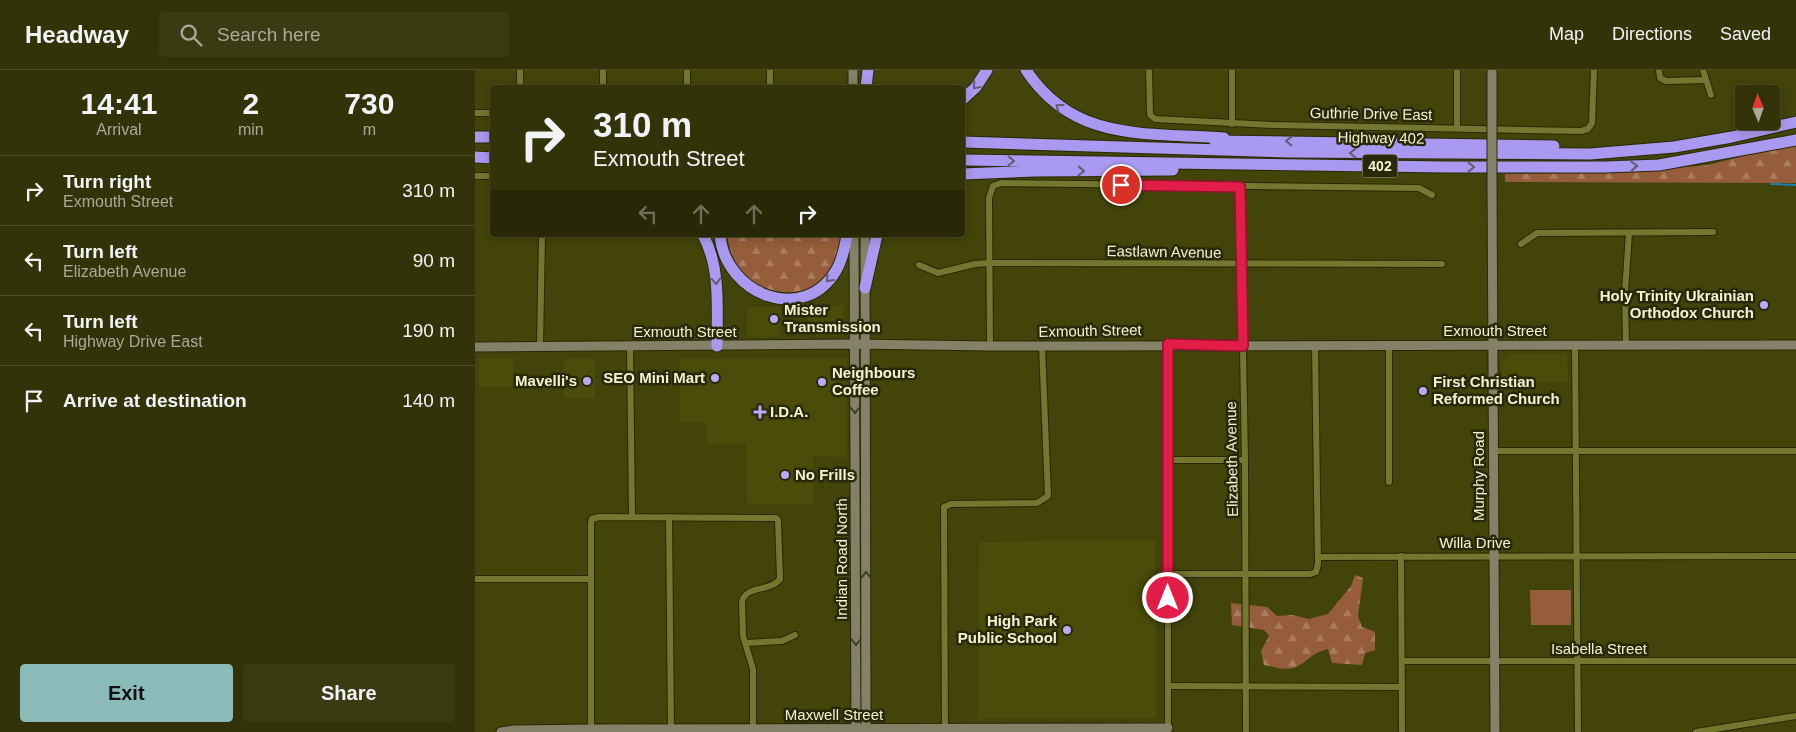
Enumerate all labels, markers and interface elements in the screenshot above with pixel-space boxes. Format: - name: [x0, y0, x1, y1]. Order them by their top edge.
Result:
- search box: [159, 12, 509, 57]
- text: Headway: [25, 21, 129, 48]
- icon: search: [177, 21, 205, 49]
- text: Search here: [217, 24, 321, 45]
- text: Map: [1549, 24, 1584, 44]
- text: Directions: [1612, 24, 1692, 44]
- text: Saved: [1720, 24, 1771, 44]
- one-way arrow: [974, 80, 982, 89]
- north arrow: [1735, 85, 1780, 130]
- map controls: [1735, 85, 1780, 130]
- text: 14:41: [81, 87, 157, 120]
- text: 2: [242, 87, 259, 120]
- text: 730: [344, 87, 394, 120]
- one-way arrow: [1056, 104, 1065, 113]
- street label: Guthrie Drive East: [1310, 104, 1433, 123]
- icon: right: [510, 105, 575, 170]
- text: 310 m: [593, 105, 692, 144]
- text: Arrival: [96, 121, 142, 138]
- text: min: [238, 121, 264, 138]
- text: m: [363, 121, 376, 138]
- street label: Highway 402: [1338, 128, 1425, 147]
- one-way arrow: [1285, 136, 1292, 146]
- text: Exmouth Street: [593, 146, 745, 171]
- one-way arrow: [1349, 148, 1356, 158]
- road number: 402: [1363, 154, 1397, 178]
- one-way arrow: [1008, 156, 1015, 166]
- one-way arrow: [1630, 160, 1638, 171]
- one-way arrow: [1468, 162, 1475, 172]
- pin: [1100, 164, 1142, 206]
- one-way arrow: [1078, 166, 1085, 176]
- text: Turn right: [63, 171, 151, 192]
- icon: arrive: [1107, 171, 1135, 199]
- icon: right: [20, 177, 48, 205]
- text: 310 m: [402, 180, 455, 201]
- text: Exmouth Street: [63, 193, 173, 210]
- icon: left: [634, 200, 662, 228]
- icon: ahead: [687, 200, 715, 228]
- icon: ahead: [740, 200, 768, 228]
- icon: right: [793, 200, 821, 228]
- text: Turn left: [63, 241, 138, 262]
- street label: Eastlawn Avenue: [1106, 242, 1222, 261]
- icon: left: [20, 247, 48, 275]
- text: 90 m: [413, 250, 455, 271]
- text: Elizabeth Avenue: [63, 263, 186, 280]
- one-way arrow: [826, 274, 835, 283]
- one-way arrow: [710, 278, 721, 286]
- place label: Holy Trinity Ukrainian Orthodox Church: [1600, 287, 1754, 321]
- marker: Holy Trinity Ukrainian Orthodox Church: [1758, 299, 1770, 311]
- place label: Mister Transmission: [784, 301, 881, 335]
- text: Turn left: [63, 311, 138, 332]
- marker: Mister Transmission: [768, 313, 780, 325]
- icon: left: [20, 317, 48, 345]
- text: 190 m: [402, 320, 455, 341]
- street label: Exmouth Street: [1038, 321, 1143, 340]
- street label: Exmouth Street: [1443, 322, 1548, 339]
- street label: Exmouth Street: [633, 323, 738, 340]
- text: Highway Drive East: [63, 333, 203, 350]
- place label: Neighbours Coffee: [832, 364, 915, 398]
- place label: SEO Mini Mart: [603, 369, 705, 386]
- place label: Mavelli's: [515, 372, 577, 389]
- marker: SEO Mini Mart: [709, 372, 721, 384]
- place label: First Christian Reformed Church: [1433, 373, 1560, 407]
- marker: Mavelli's: [581, 375, 593, 387]
- marker: Neighbours Coffee: [816, 376, 828, 388]
- marker: First Christian Reformed Church: [1417, 385, 1429, 397]
- icon: arrive: [20, 387, 48, 415]
- text: Arrive at destination: [63, 390, 247, 411]
- text: 140 m: [402, 390, 455, 411]
- street label: Elizabeth Avenue: [1222, 401, 1241, 517]
- place label: I.D.A.: [770, 403, 808, 420]
- marker: I.D.A.: [754, 406, 766, 418]
- one-way arrow: [850, 406, 860, 414]
- street label: Murphy Road: [1470, 431, 1487, 521]
- place label: No Frills: [795, 466, 855, 483]
- marker: No Frills: [779, 469, 791, 481]
- street label: Indian Road North: [833, 498, 850, 620]
- street label: Willa Drive: [1439, 534, 1511, 551]
- one-way arrow: [861, 571, 871, 578]
- position arrow: [1141, 571, 1193, 623]
- place label: High Park Public School: [958, 612, 1058, 646]
- marker: High Park Public School: [1061, 624, 1073, 636]
- one-way arrow: [851, 639, 861, 647]
- street label: Isabella Street: [1551, 640, 1648, 657]
- button: Exit: [20, 664, 233, 722]
- button: Share: [243, 664, 455, 722]
- street label: Maxwell Street: [785, 706, 884, 723]

